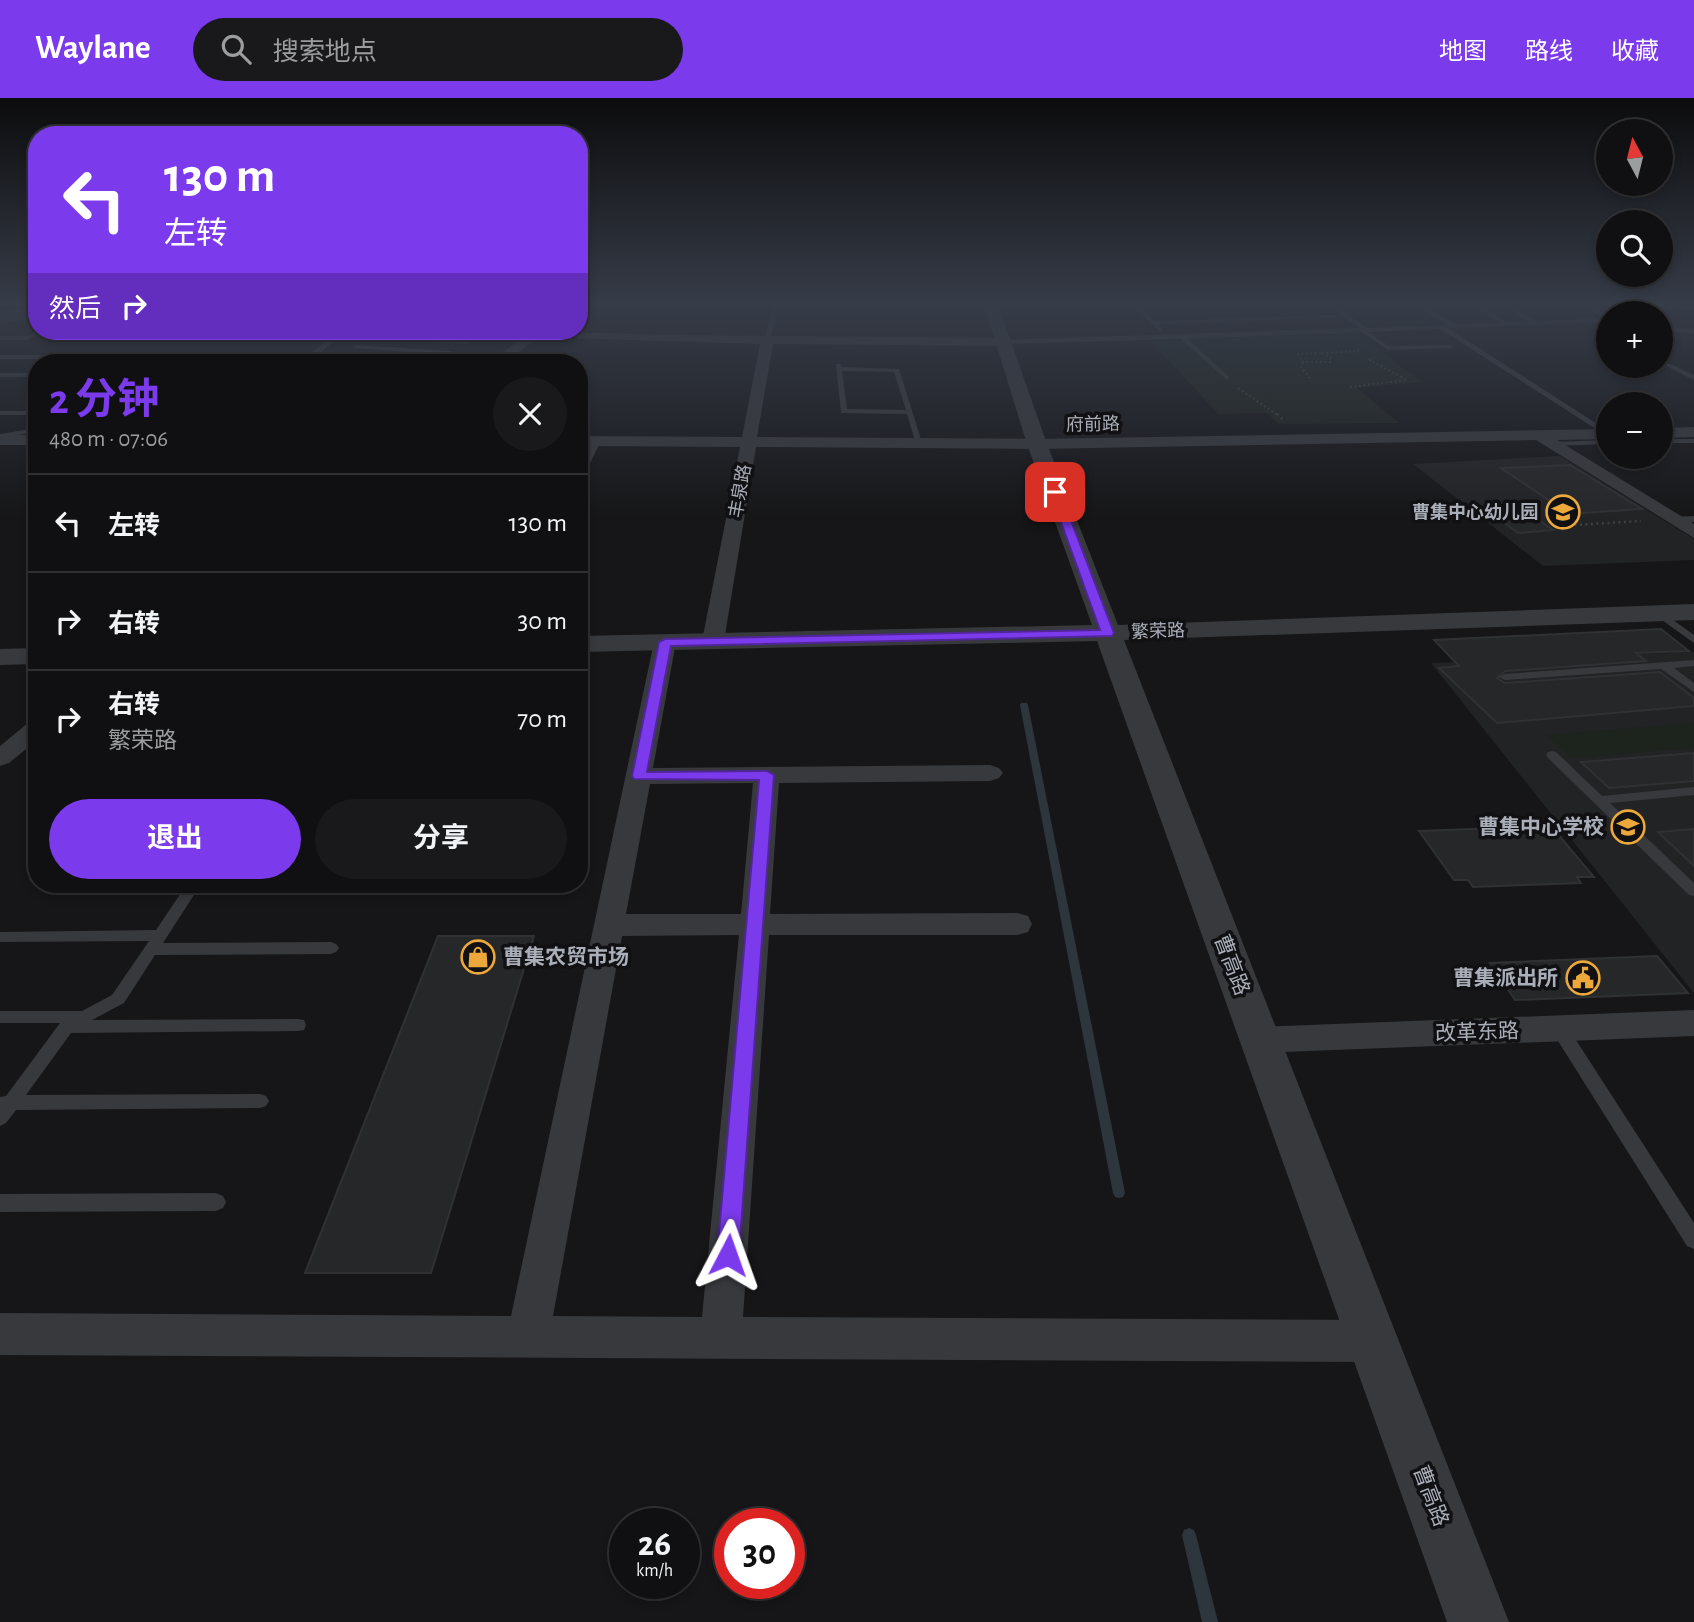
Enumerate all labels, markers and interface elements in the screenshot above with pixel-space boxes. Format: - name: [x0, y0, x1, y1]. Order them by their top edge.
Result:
- search box: [193, 18, 683, 81]
- icon: search: [217, 30, 255, 68]
- text: Waylane: [35, 32, 151, 65]
- text: 搜索地点: [273, 39, 377, 65]
- text: 地图: [1439, 40, 1487, 64]
- text: 路线: [1525, 40, 1573, 64]
- text: 收藏: [1611, 40, 1659, 64]
- north arrow: [1596, 119, 1673, 196]
- map controls: [1596, 119, 1673, 469]
- text: 130 m: [164, 152, 275, 201]
- icon: left: [49, 154, 140, 245]
- button: search: [1596, 210, 1673, 287]
- text: 左转: [164, 218, 228, 250]
- icon: right: [115, 287, 153, 325]
- text: 然后: [49, 296, 101, 322]
- button: +: [1596, 301, 1673, 378]
- button: close: [493, 377, 567, 451]
- text: 2 分钟: [49, 379, 159, 421]
- button: −: [1596, 392, 1673, 469]
- street label: 府前路: [1066, 414, 1120, 434]
- text: 480 m · 07:06: [49, 428, 168, 451]
- pin: [1025, 462, 1085, 522]
- street label: 丰泉路: [725, 463, 755, 519]
- icon: arrive: [1036, 473, 1074, 511]
- school or university icon: 曹集中心幼儿园: [1544, 493, 1582, 531]
- place label: 曹集中心幼儿园: [1412, 502, 1538, 522]
- icon: left: [49, 504, 87, 542]
- text: 130 m: [509, 510, 567, 536]
- text: 左转: [108, 513, 160, 539]
- icon: right: [49, 602, 87, 640]
- text: 30 m: [517, 608, 567, 634]
- text: 右转: [108, 611, 160, 637]
- street label: 繁荣路: [1131, 620, 1185, 642]
- text: 右转: [108, 692, 160, 718]
- icon: right: [49, 700, 87, 738]
- text: 70 m: [517, 706, 567, 732]
- text: 繁荣路: [108, 730, 177, 753]
- button: 退出: [49, 799, 301, 879]
- button: 分享: [315, 799, 567, 879]
- school or university icon: 曹集中心学校: [1609, 808, 1647, 846]
- place label: 曹集中心学校: [1478, 815, 1604, 838]
- street label: 曹高路: [1210, 932, 1254, 998]
- shop icon: 曹集农贸市场: [459, 938, 497, 976]
- place label: 曹集农贸市场: [503, 945, 629, 968]
- public building icon: 曹集派出所: [1564, 959, 1602, 997]
- place label: 曹集派出所: [1453, 967, 1558, 989]
- street label: 改革东路: [1435, 1020, 1519, 1044]
- position arrow: [691, 1218, 765, 1292]
- street label: 曹高路: [1409, 1463, 1453, 1529]
- speed limit sign: 30: [714, 1508, 805, 1599]
- text: 26: [638, 1527, 671, 1562]
- text: km/h: [636, 1562, 673, 1580]

